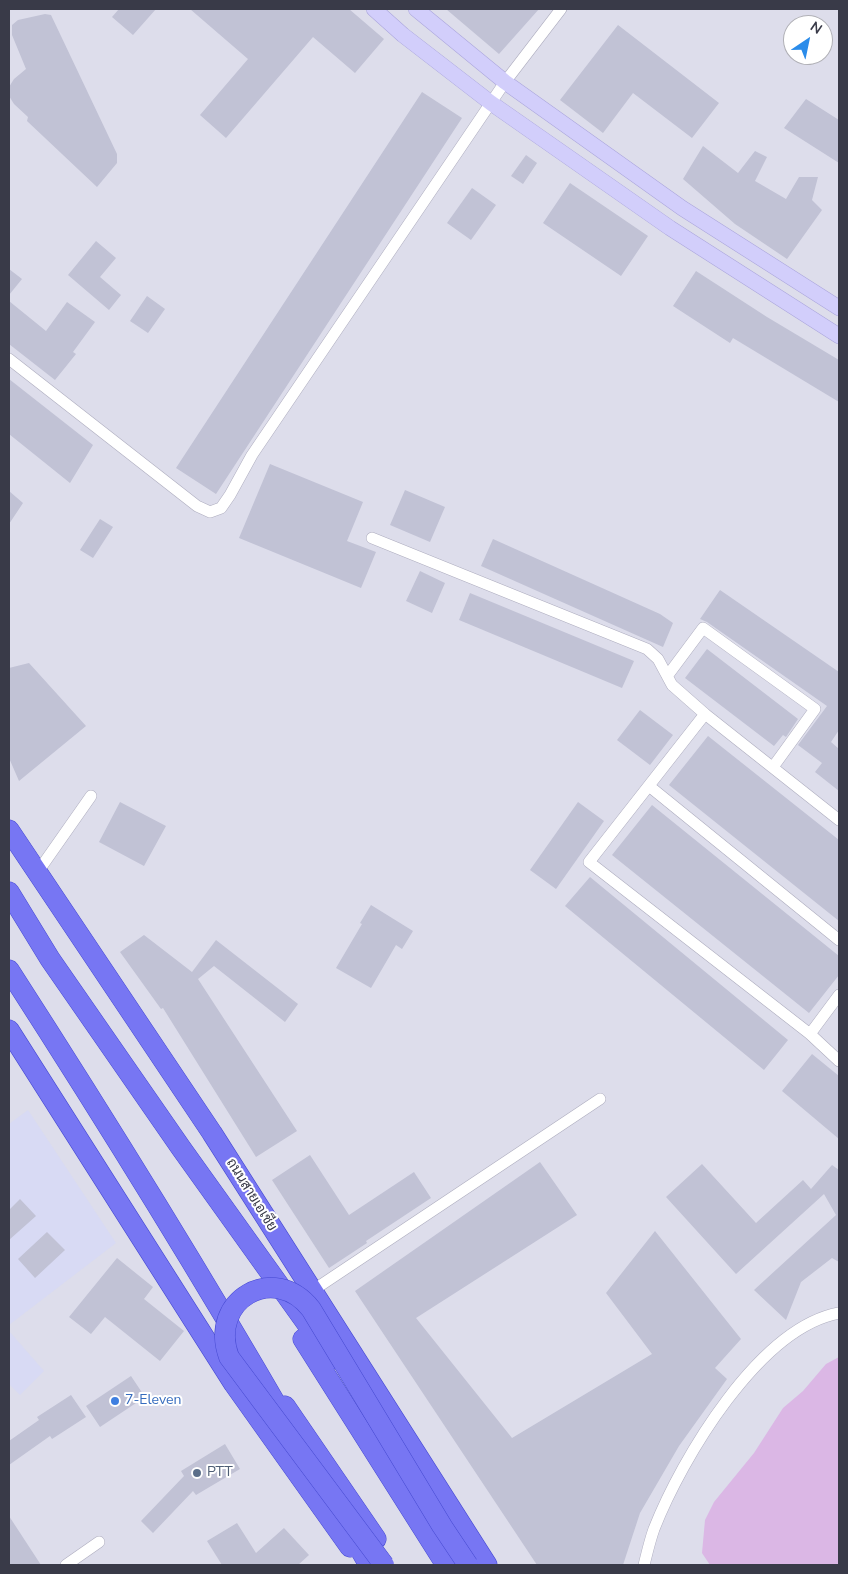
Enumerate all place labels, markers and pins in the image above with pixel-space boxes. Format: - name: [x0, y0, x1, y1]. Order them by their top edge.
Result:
- place label: 7-Eleven: [125, 1393, 181, 1409]
- marker: 7-Eleven: [109, 1395, 121, 1407]
- place label: PTT: [207, 1465, 233, 1481]
- marker: PTT: [191, 1467, 203, 1479]

